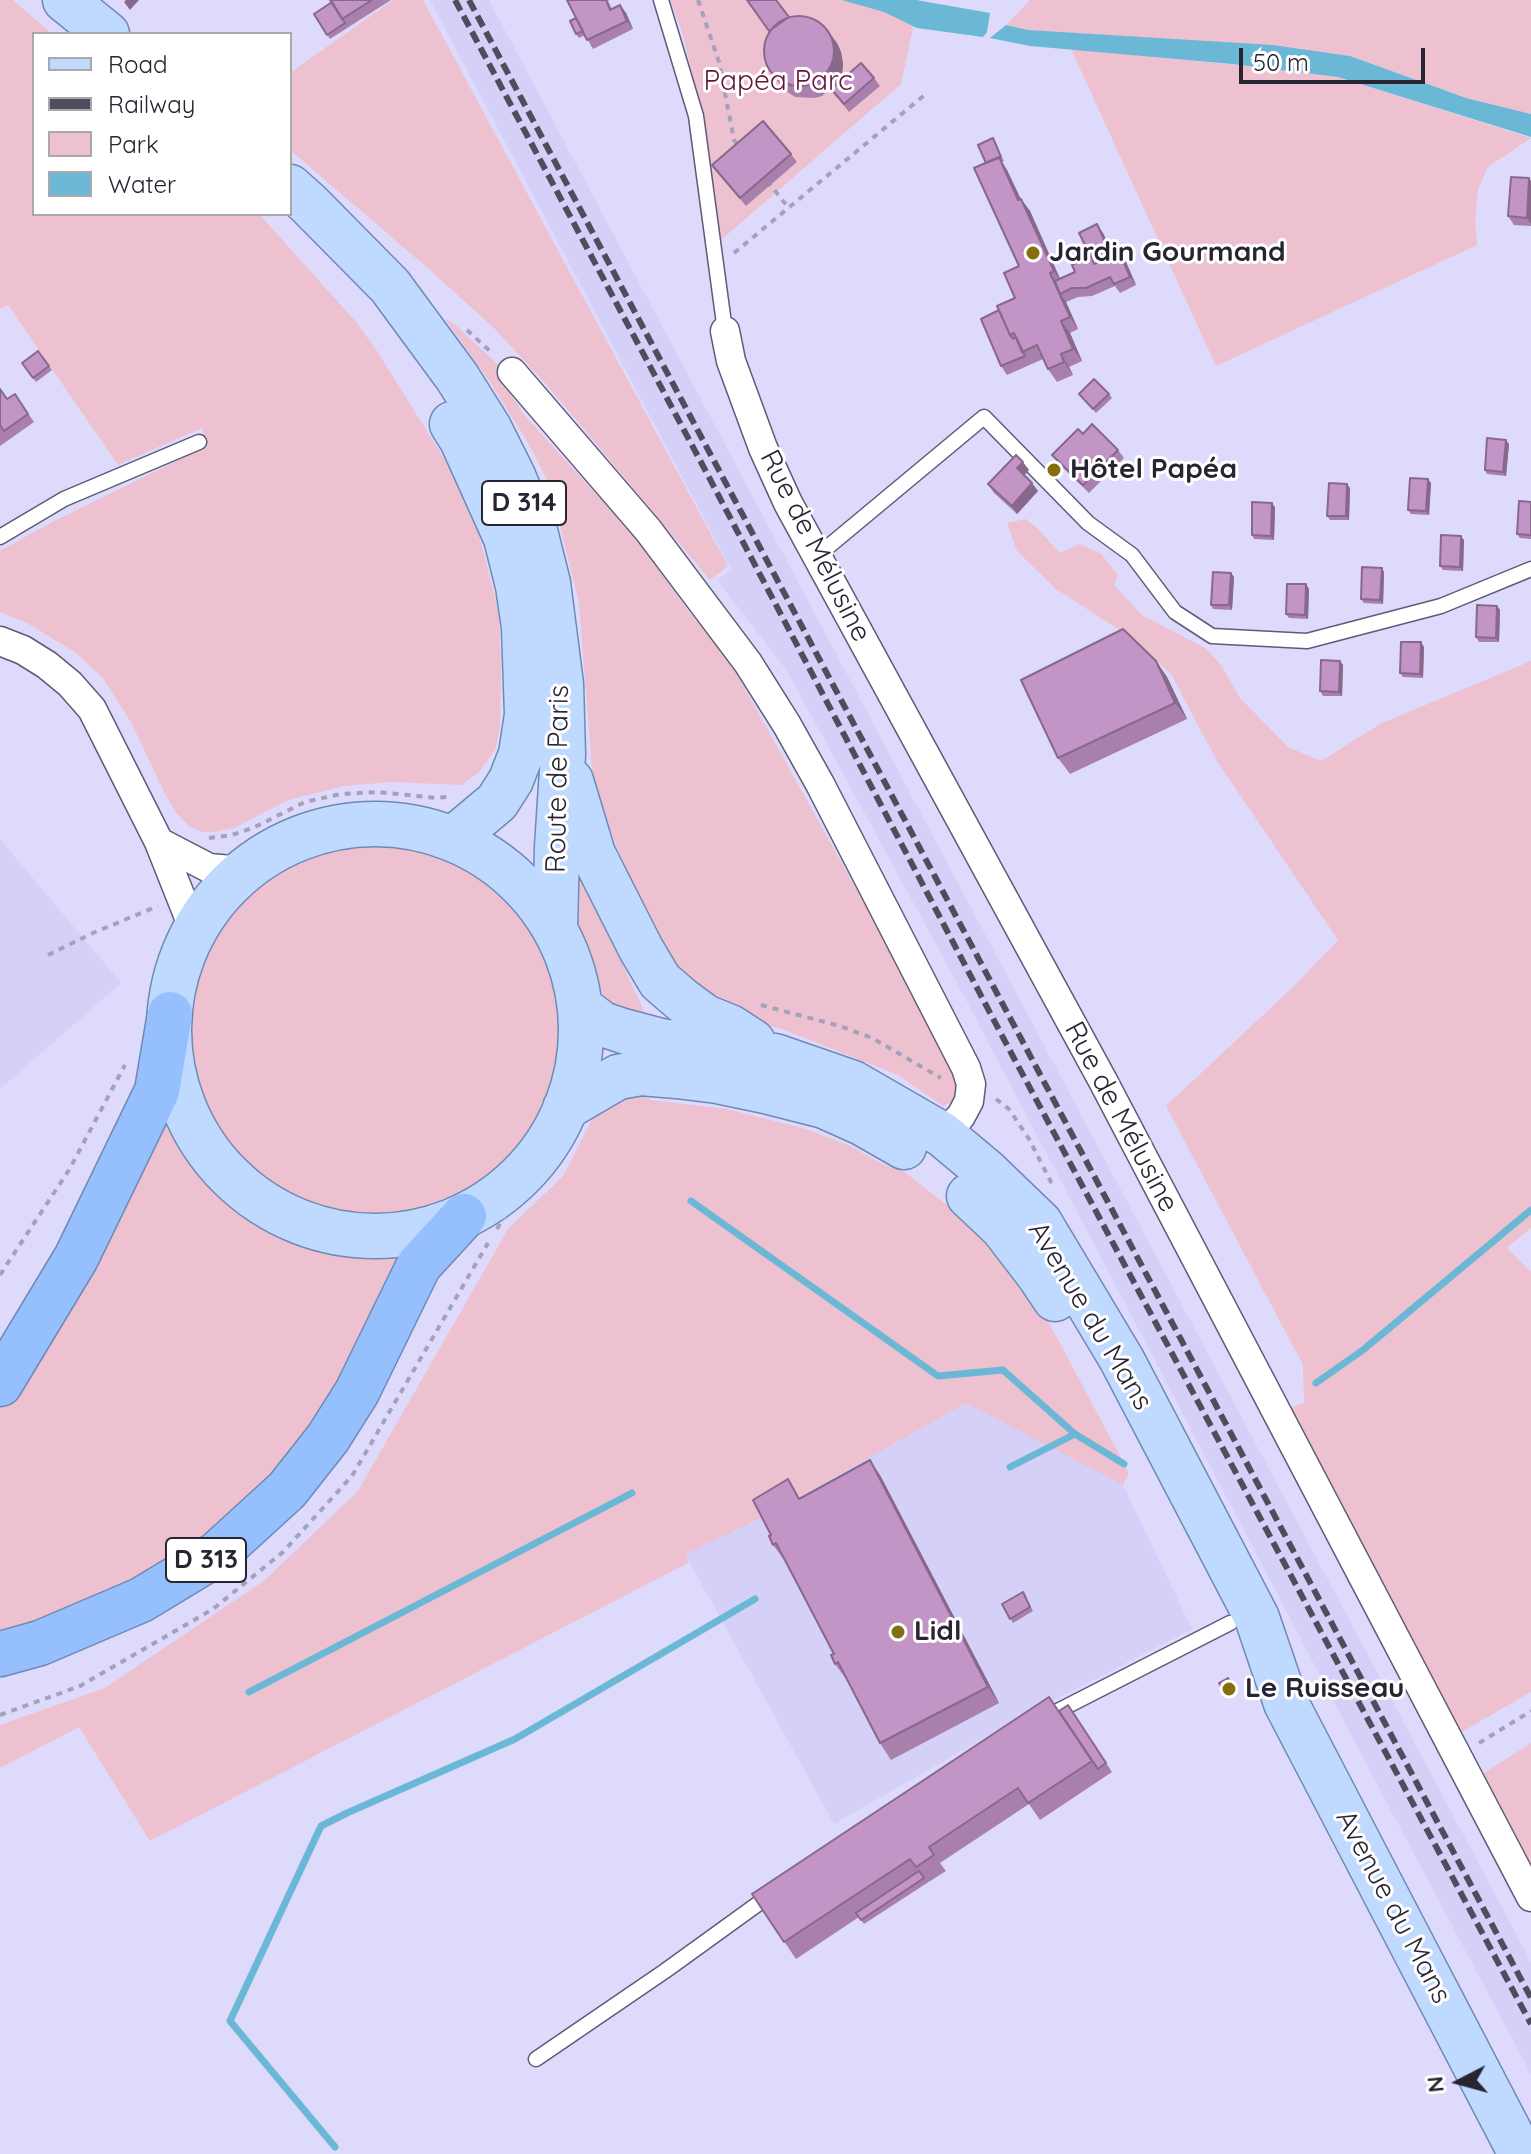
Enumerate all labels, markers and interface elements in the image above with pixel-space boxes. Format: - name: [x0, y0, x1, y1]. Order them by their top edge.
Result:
- legend: [32, 32, 292, 216]
- scale bar: [1243, 32, 1429, 82]
- text: 50 m: [1253, 47, 1309, 77]
- text: Road: [108, 49, 168, 79]
- park label: Papéa Parc: [703, 65, 853, 99]
- text: Railway: [108, 89, 195, 119]
- text: Park: [108, 129, 159, 159]
- text: Water: [108, 169, 176, 199]
- place label: Jardin Gourmand: [1049, 236, 1286, 270]
- marker: Jardin Gourmand: [1024, 244, 1042, 262]
- street label: Rue de Mélusine: [752, 445, 878, 647]
- place label: Hôtel Papéa: [1070, 453, 1237, 487]
- marker: Hôtel Papéa: [1045, 461, 1063, 479]
- road number: D 314: [482, 481, 566, 525]
- street label: Route de Paris: [540, 685, 576, 873]
- street label: Rue de Mélusine: [1057, 1016, 1185, 1218]
- street label: Avenue du Mans: [1021, 1216, 1159, 1416]
- road number: D 313: [166, 1538, 246, 1582]
- place label: Lidl: [914, 1615, 961, 1649]
- marker: Lidl: [889, 1623, 907, 1641]
- place label: Le Ruisseau: [1245, 1672, 1404, 1706]
- marker: Le Ruisseau: [1220, 1680, 1238, 1698]
- street label: Avenue du Mans: [1328, 1805, 1458, 2009]
- north arrow: [1419, 2042, 1499, 2122]
- text: N: [1420, 2075, 1450, 2094]

